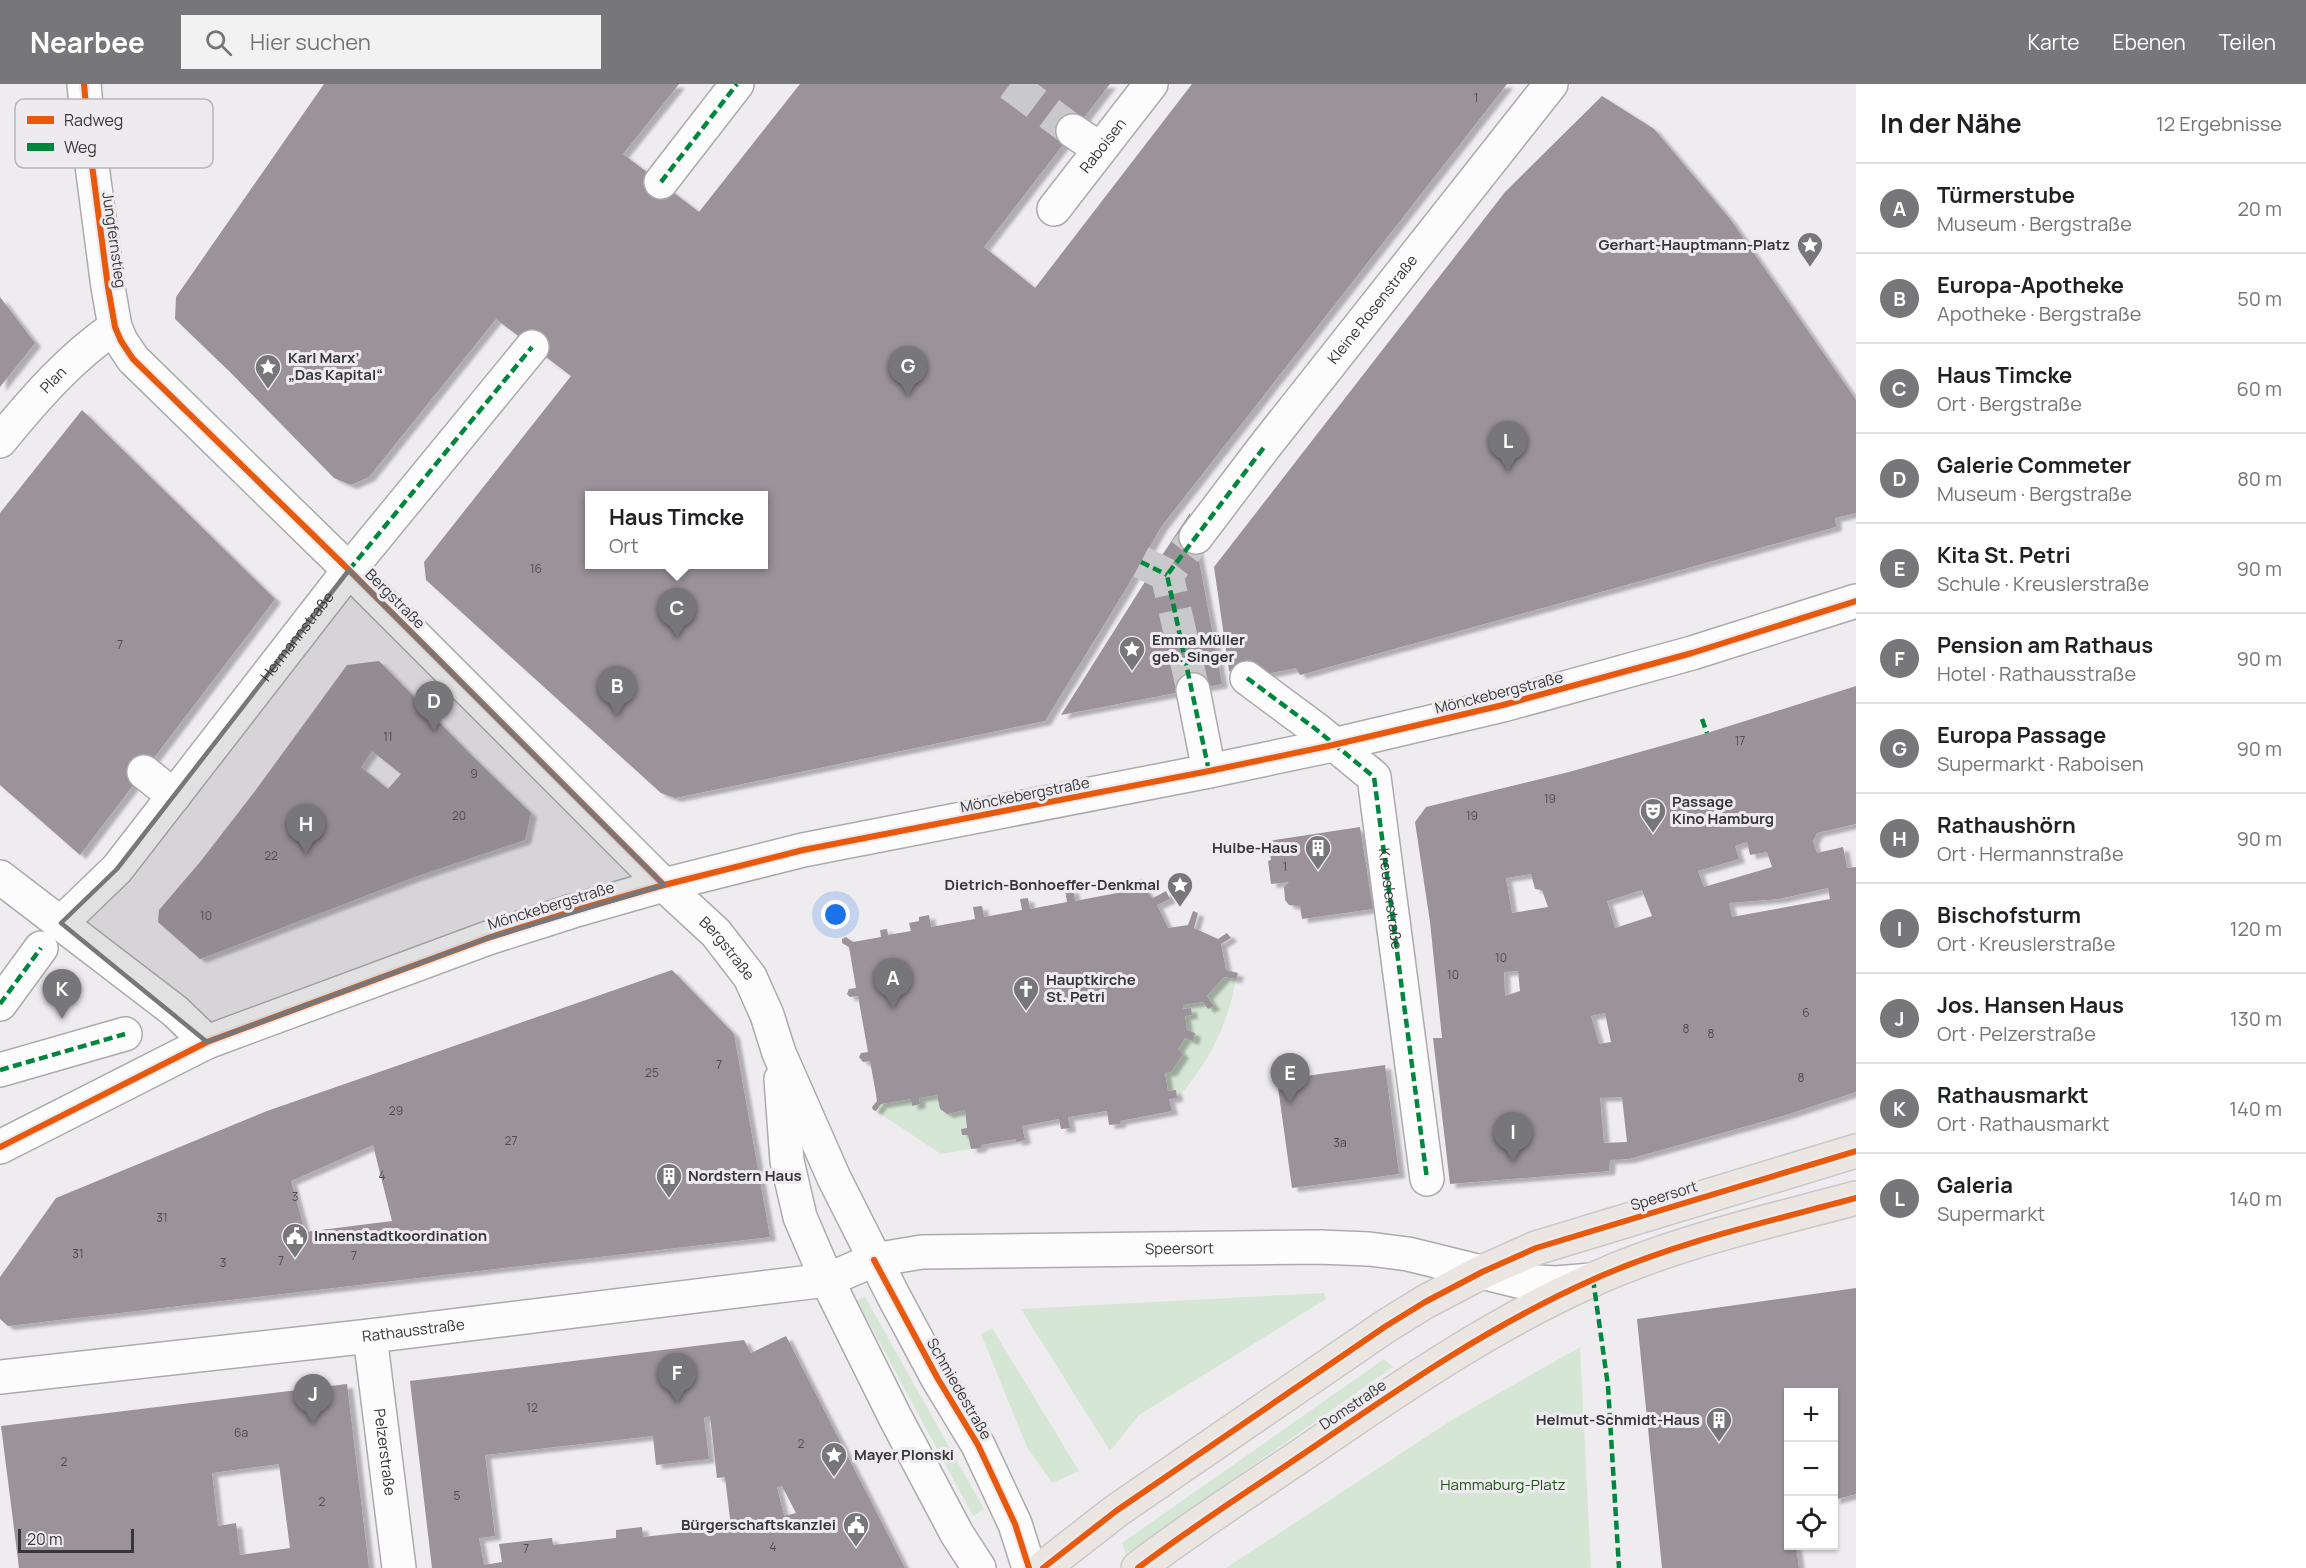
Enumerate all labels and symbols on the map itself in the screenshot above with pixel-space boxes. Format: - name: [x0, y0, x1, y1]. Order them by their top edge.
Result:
- house number: 1: [1474, 89, 1478, 106]
- legend: [15, 99, 213, 168]
- text: Radweg: [64, 109, 123, 131]
- street label: Raboisen: [1075, 114, 1131, 177]
- text: Weg: [64, 136, 97, 158]
- street label: Jungfernstieg: [97, 191, 132, 289]
- place icon: Gerhart-Hauptmann-Platz: [1795, 230, 1825, 268]
- place label: Gerhart-Hauptmann-Platz: [1599, 234, 1790, 255]
- street label: Kleine Rosenstraße: [1323, 250, 1422, 368]
- pin: G: [888, 346, 928, 396]
- place label: Karl Marx’ „Das Kapital“: [288, 347, 383, 385]
- place icon: Karl Marx’ „Das Kapital“: [253, 352, 283, 390]
- street label: Plan: [35, 362, 71, 398]
- pin: L: [1488, 422, 1528, 471]
- house number: 16: [530, 560, 542, 577]
- street label: Bergstraße: [361, 564, 430, 633]
- street label: Hermannstraße: [255, 587, 339, 686]
- pin: C: [658, 588, 696, 638]
- place label: Emma Müller geb. Singer: [1152, 629, 1245, 667]
- place icon: Emma Müller geb. Singer: [1117, 634, 1147, 672]
- house number: 7: [117, 636, 123, 653]
- pin: B: [598, 666, 636, 716]
- street label: Mönckebergstraße: [1433, 666, 1565, 719]
- pin: D: [414, 682, 454, 731]
- house number: 11: [383, 728, 393, 745]
- house number: 17: [1735, 732, 1745, 749]
- house number: 9: [470, 765, 478, 782]
- street label: Mönckebergstraße: [958, 772, 1092, 817]
- house number: 19: [1544, 790, 1556, 807]
- place label: Passage Kino Hamburg: [1672, 791, 1774, 829]
- theatre icon: Passage Kino Hamburg: [1638, 796, 1668, 834]
- pin: H: [286, 804, 326, 854]
- house number: 20: [452, 807, 466, 824]
- house number: 19: [1466, 807, 1478, 824]
- building icon: Hulbe-Haus: [1303, 833, 1333, 871]
- place label: Hulbe-Haus: [1212, 837, 1298, 858]
- house number: 22: [264, 847, 278, 864]
- street label: Kreuslerstraße: [1373, 847, 1408, 951]
- house number: 1: [1283, 858, 1287, 875]
- place icon: Dietrich-Bonhoeffer-Denkmal: [1165, 870, 1195, 908]
- place label: Dietrich-Bonhoeffer-Denkmal: [945, 874, 1160, 895]
- street label: Mönckebergstraße: [485, 876, 617, 935]
- your location: [821, 900, 850, 929]
- house number: 10: [200, 907, 212, 924]
- street label: Bergstraße: [695, 912, 760, 985]
- house number: 10: [1495, 949, 1507, 966]
- pin: A: [874, 958, 912, 1008]
- house number: 10: [1447, 966, 1459, 983]
- place label: Hauptkirche St. Petri: [1046, 969, 1136, 1007]
- pin: K: [42, 970, 82, 1019]
- church icon: Hauptkirche St. Petri: [1011, 974, 1041, 1012]
- house number: 6: [1802, 1004, 1810, 1021]
- house number: 8: [1683, 1020, 1690, 1037]
- house number: 8: [1708, 1025, 1715, 1042]
- pin: E: [1270, 1054, 1310, 1103]
- house number: 7: [716, 1056, 722, 1073]
- house number: 25: [645, 1064, 659, 1081]
- house number: 8: [1798, 1069, 1805, 1086]
- house number: 29: [389, 1102, 403, 1119]
- pin: I: [1494, 1112, 1532, 1162]
- house number: 27: [505, 1132, 517, 1149]
- house number: 3a: [1333, 1134, 1347, 1151]
- building icon: Nordstern Haus: [654, 1161, 684, 1199]
- place label: Nordstern Haus: [688, 1165, 802, 1186]
- house number: 4: [378, 1167, 386, 1184]
- street label: Speersort: [1628, 1175, 1700, 1216]
- house number: 3: [292, 1188, 298, 1205]
- house number: 31: [156, 1209, 168, 1226]
- public building icon: Innenstadtkoordination: [280, 1221, 310, 1259]
- place label: Innenstadtkoordination: [314, 1225, 487, 1246]
- street label: Speersort: [1145, 1237, 1214, 1259]
- house number: 31: [72, 1245, 84, 1262]
- house number: 7: [351, 1247, 357, 1264]
- house number: 7: [278, 1252, 284, 1269]
- house number: 3: [220, 1254, 226, 1271]
- street label: Rathausstraße: [361, 1313, 466, 1347]
- street label: Schmiedestraße: [922, 1334, 997, 1444]
- pin: F: [658, 1354, 696, 1403]
- pin: J: [294, 1374, 332, 1424]
- street label: Domstraße: [1315, 1374, 1391, 1435]
- house number: 12: [526, 1399, 538, 1416]
- building icon: Helmut-Schmidt-Haus: [1704, 1405, 1734, 1443]
- street label: Pelzerstraße: [369, 1407, 401, 1497]
- place label: Helmut-Schmidt-Haus: [1536, 1409, 1700, 1430]
- house number: 6a: [234, 1424, 248, 1441]
- house number: 2: [798, 1435, 805, 1452]
- place icon: Mayer Plonski: [819, 1440, 849, 1478]
- place label: Mayer Plonski: [854, 1444, 954, 1465]
- house number: 2: [61, 1453, 68, 1470]
- park label: Hammaburg-Platz: [1440, 1474, 1566, 1495]
- house number: 5: [454, 1487, 461, 1504]
- house number: 2: [319, 1493, 326, 1510]
- public building icon: Bürgerschaftskanzlei: [841, 1510, 871, 1548]
- place label: Bürgerschaftskanzlei: [681, 1514, 836, 1535]
- scale bar: [18, 1526, 134, 1554]
- house number: 4: [769, 1538, 777, 1555]
- house number: 7: [523, 1540, 529, 1557]

